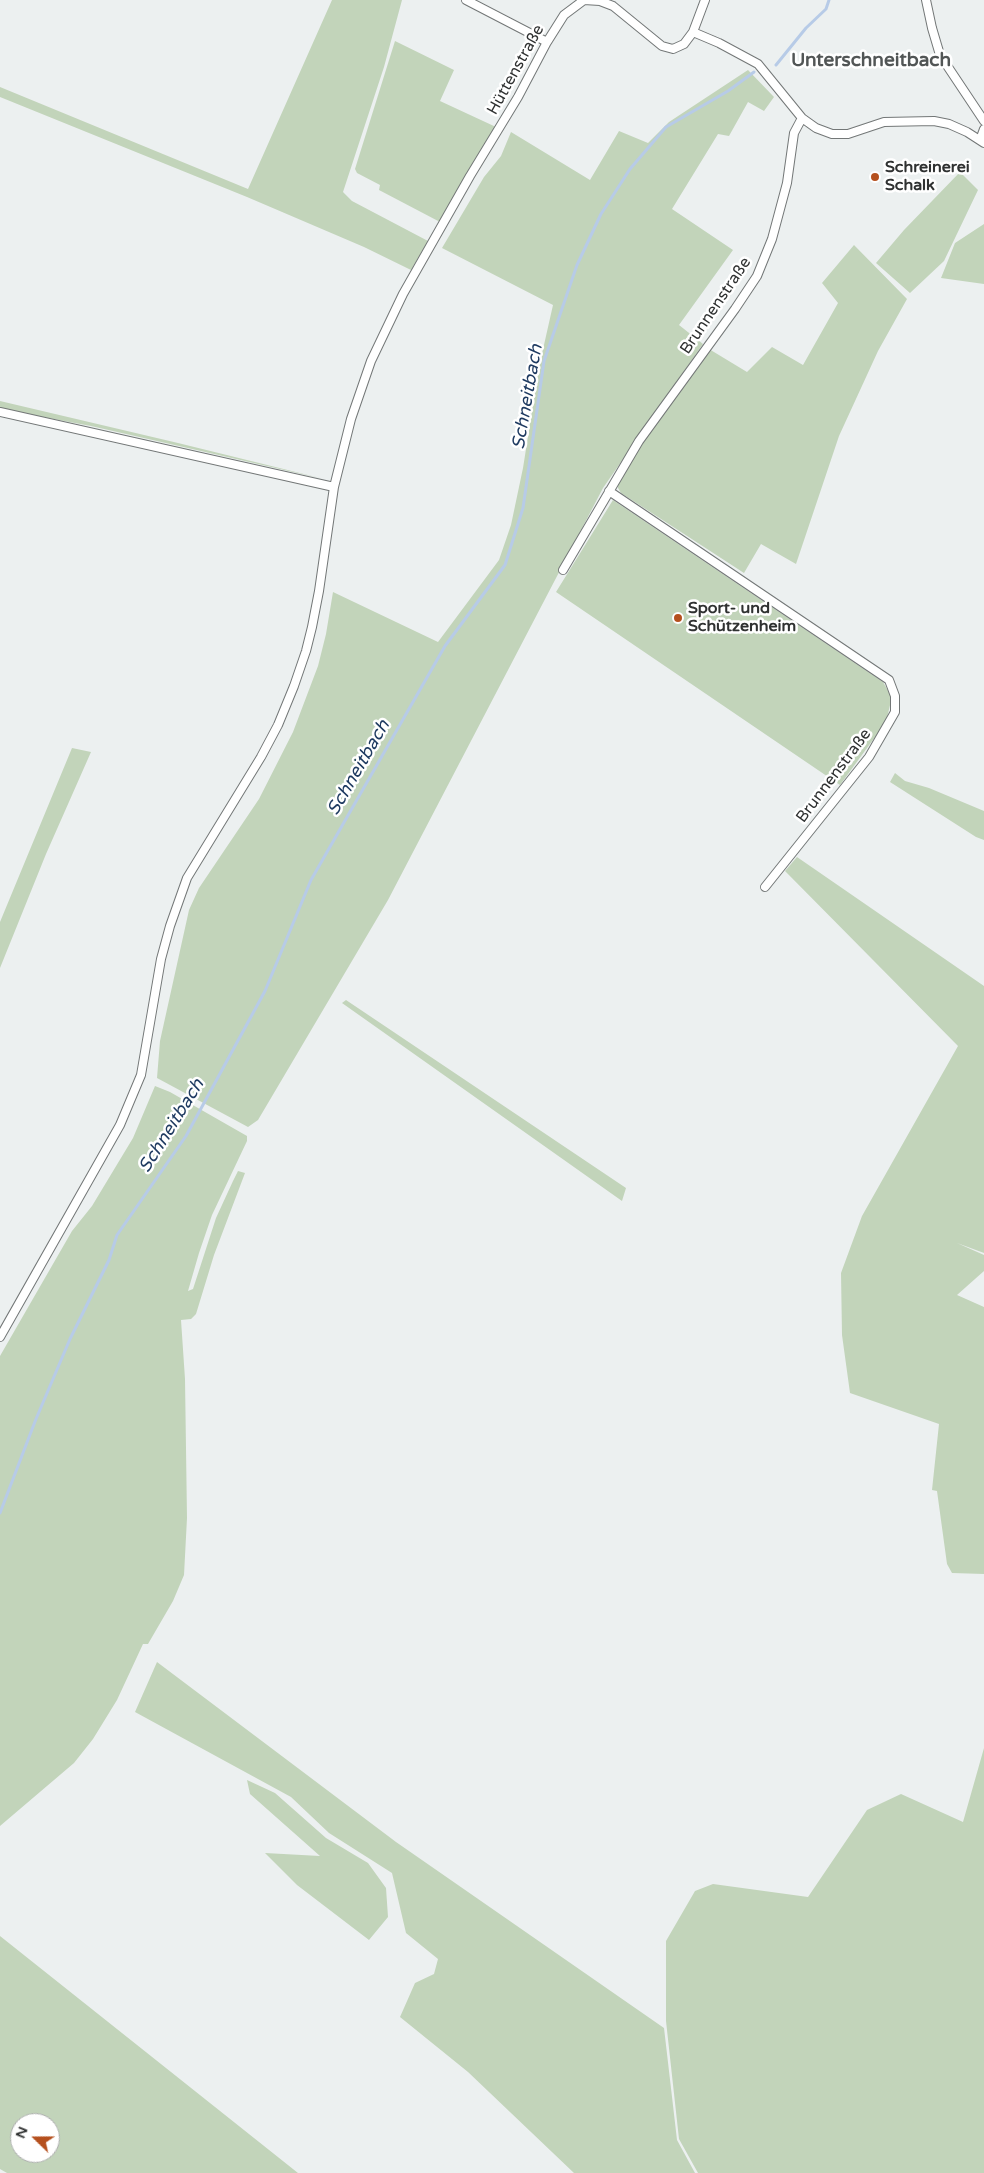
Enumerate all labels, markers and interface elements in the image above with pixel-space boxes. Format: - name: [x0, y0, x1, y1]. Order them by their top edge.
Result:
- street label: Hüttenstraße: [483, 22, 549, 118]
- district label: Unterschneitbach: [791, 50, 951, 72]
- place label: Schreinerei Schalk: [885, 158, 970, 196]
- marker: Schreinerei Schalk: [869, 171, 881, 183]
- street label: Brunnenstraße: [677, 254, 755, 358]
- water label: Schneitbach: [508, 343, 548, 451]
- place label: Sport- und Schützenheim: [688, 599, 796, 637]
- marker: Sport- und Schützenheim: [672, 612, 684, 624]
- water label: Schneitbach: [323, 717, 395, 819]
- street label: Brunnenstraße: [792, 725, 876, 827]
- water label: Schneitbach: [135, 1075, 209, 1177]
- north arrow: [10, 2113, 60, 2163]
- text: N: [12, 2124, 32, 2141]

